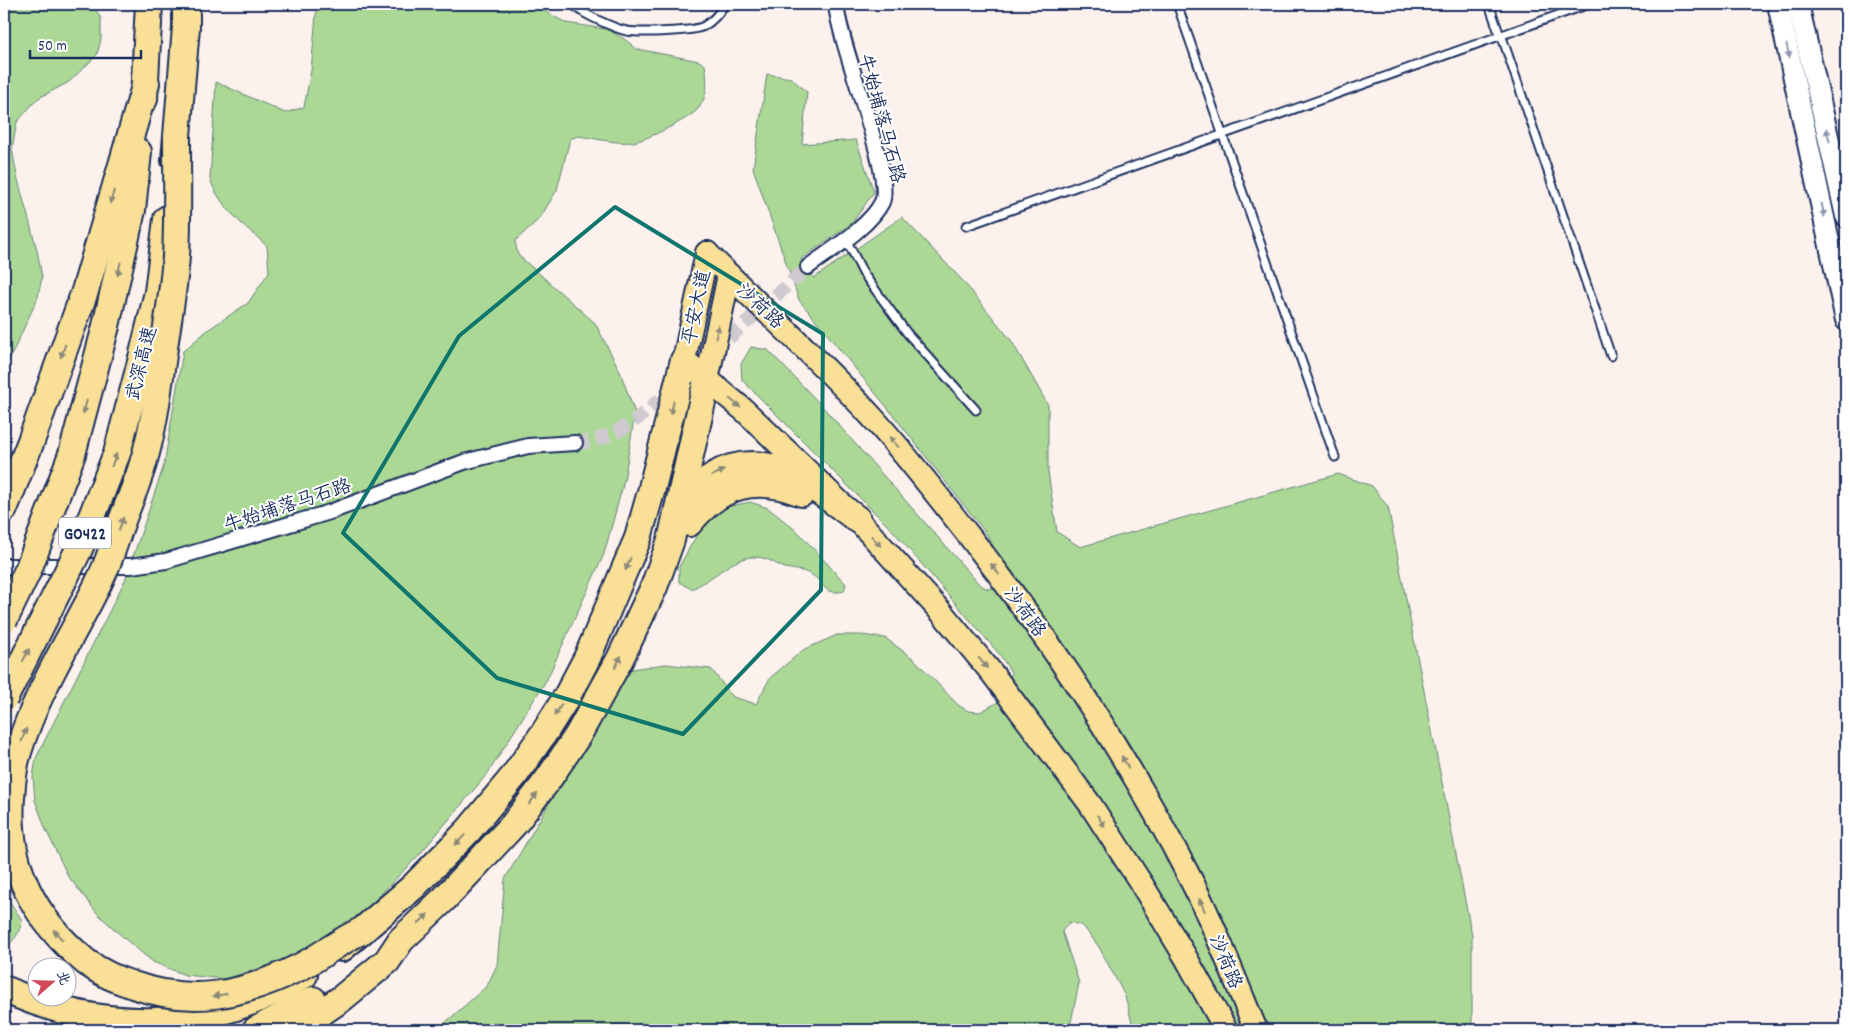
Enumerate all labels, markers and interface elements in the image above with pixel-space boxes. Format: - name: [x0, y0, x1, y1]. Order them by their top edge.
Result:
- scale bar: [30, 28, 141, 60]
- text: 50 m: [38, 36, 67, 58]
- one-way arrow: [1784, 44, 1792, 59]
- street label: 牛始埔落马石路: [849, 51, 910, 187]
- one-way arrow: [1824, 127, 1832, 142]
- one-way arrow: [108, 189, 116, 204]
- one-way arrow: [1819, 203, 1827, 218]
- one-way arrow: [115, 262, 123, 277]
- street label: 平安大道: [677, 268, 720, 348]
- street label: 沙荷路: [729, 278, 789, 337]
- street label: 武深高速: [121, 324, 166, 404]
- one-way arrow: [713, 324, 721, 340]
- one-way arrow: [59, 344, 66, 359]
- one-way arrow: [728, 397, 741, 408]
- one-way arrow: [80, 399, 88, 414]
- one-way arrow: [668, 400, 676, 415]
- one-way arrow: [888, 437, 900, 449]
- one-way arrow: [111, 452, 118, 467]
- one-way arrow: [711, 469, 725, 477]
- street label: 牛始埔落马石路: [221, 474, 356, 541]
- one-way arrow: [117, 516, 125, 531]
- road number: G0422: [59, 518, 111, 548]
- one-way arrow: [870, 534, 882, 546]
- one-way arrow: [623, 557, 631, 571]
- one-way arrow: [990, 563, 1001, 576]
- street label: 沙荷路: [995, 582, 1051, 644]
- one-way arrow: [22, 648, 30, 663]
- one-way arrow: [614, 654, 622, 669]
- one-way arrow: [978, 656, 989, 669]
- one-way arrow: [554, 704, 563, 717]
- one-way arrow: [20, 727, 28, 742]
- one-way arrow: [1121, 755, 1130, 769]
- one-way arrow: [527, 793, 538, 806]
- one-way arrow: [1096, 815, 1106, 828]
- one-way arrow: [454, 833, 466, 845]
- one-way arrow: [1198, 898, 1206, 912]
- one-way arrow: [417, 913, 429, 925]
- one-way arrow: [52, 929, 64, 941]
- street label: 沙荷路: [1200, 931, 1247, 994]
- north arrow: [28, 956, 78, 1006]
- text: 北: [51, 968, 74, 988]
- one-way arrow: [212, 991, 228, 999]

